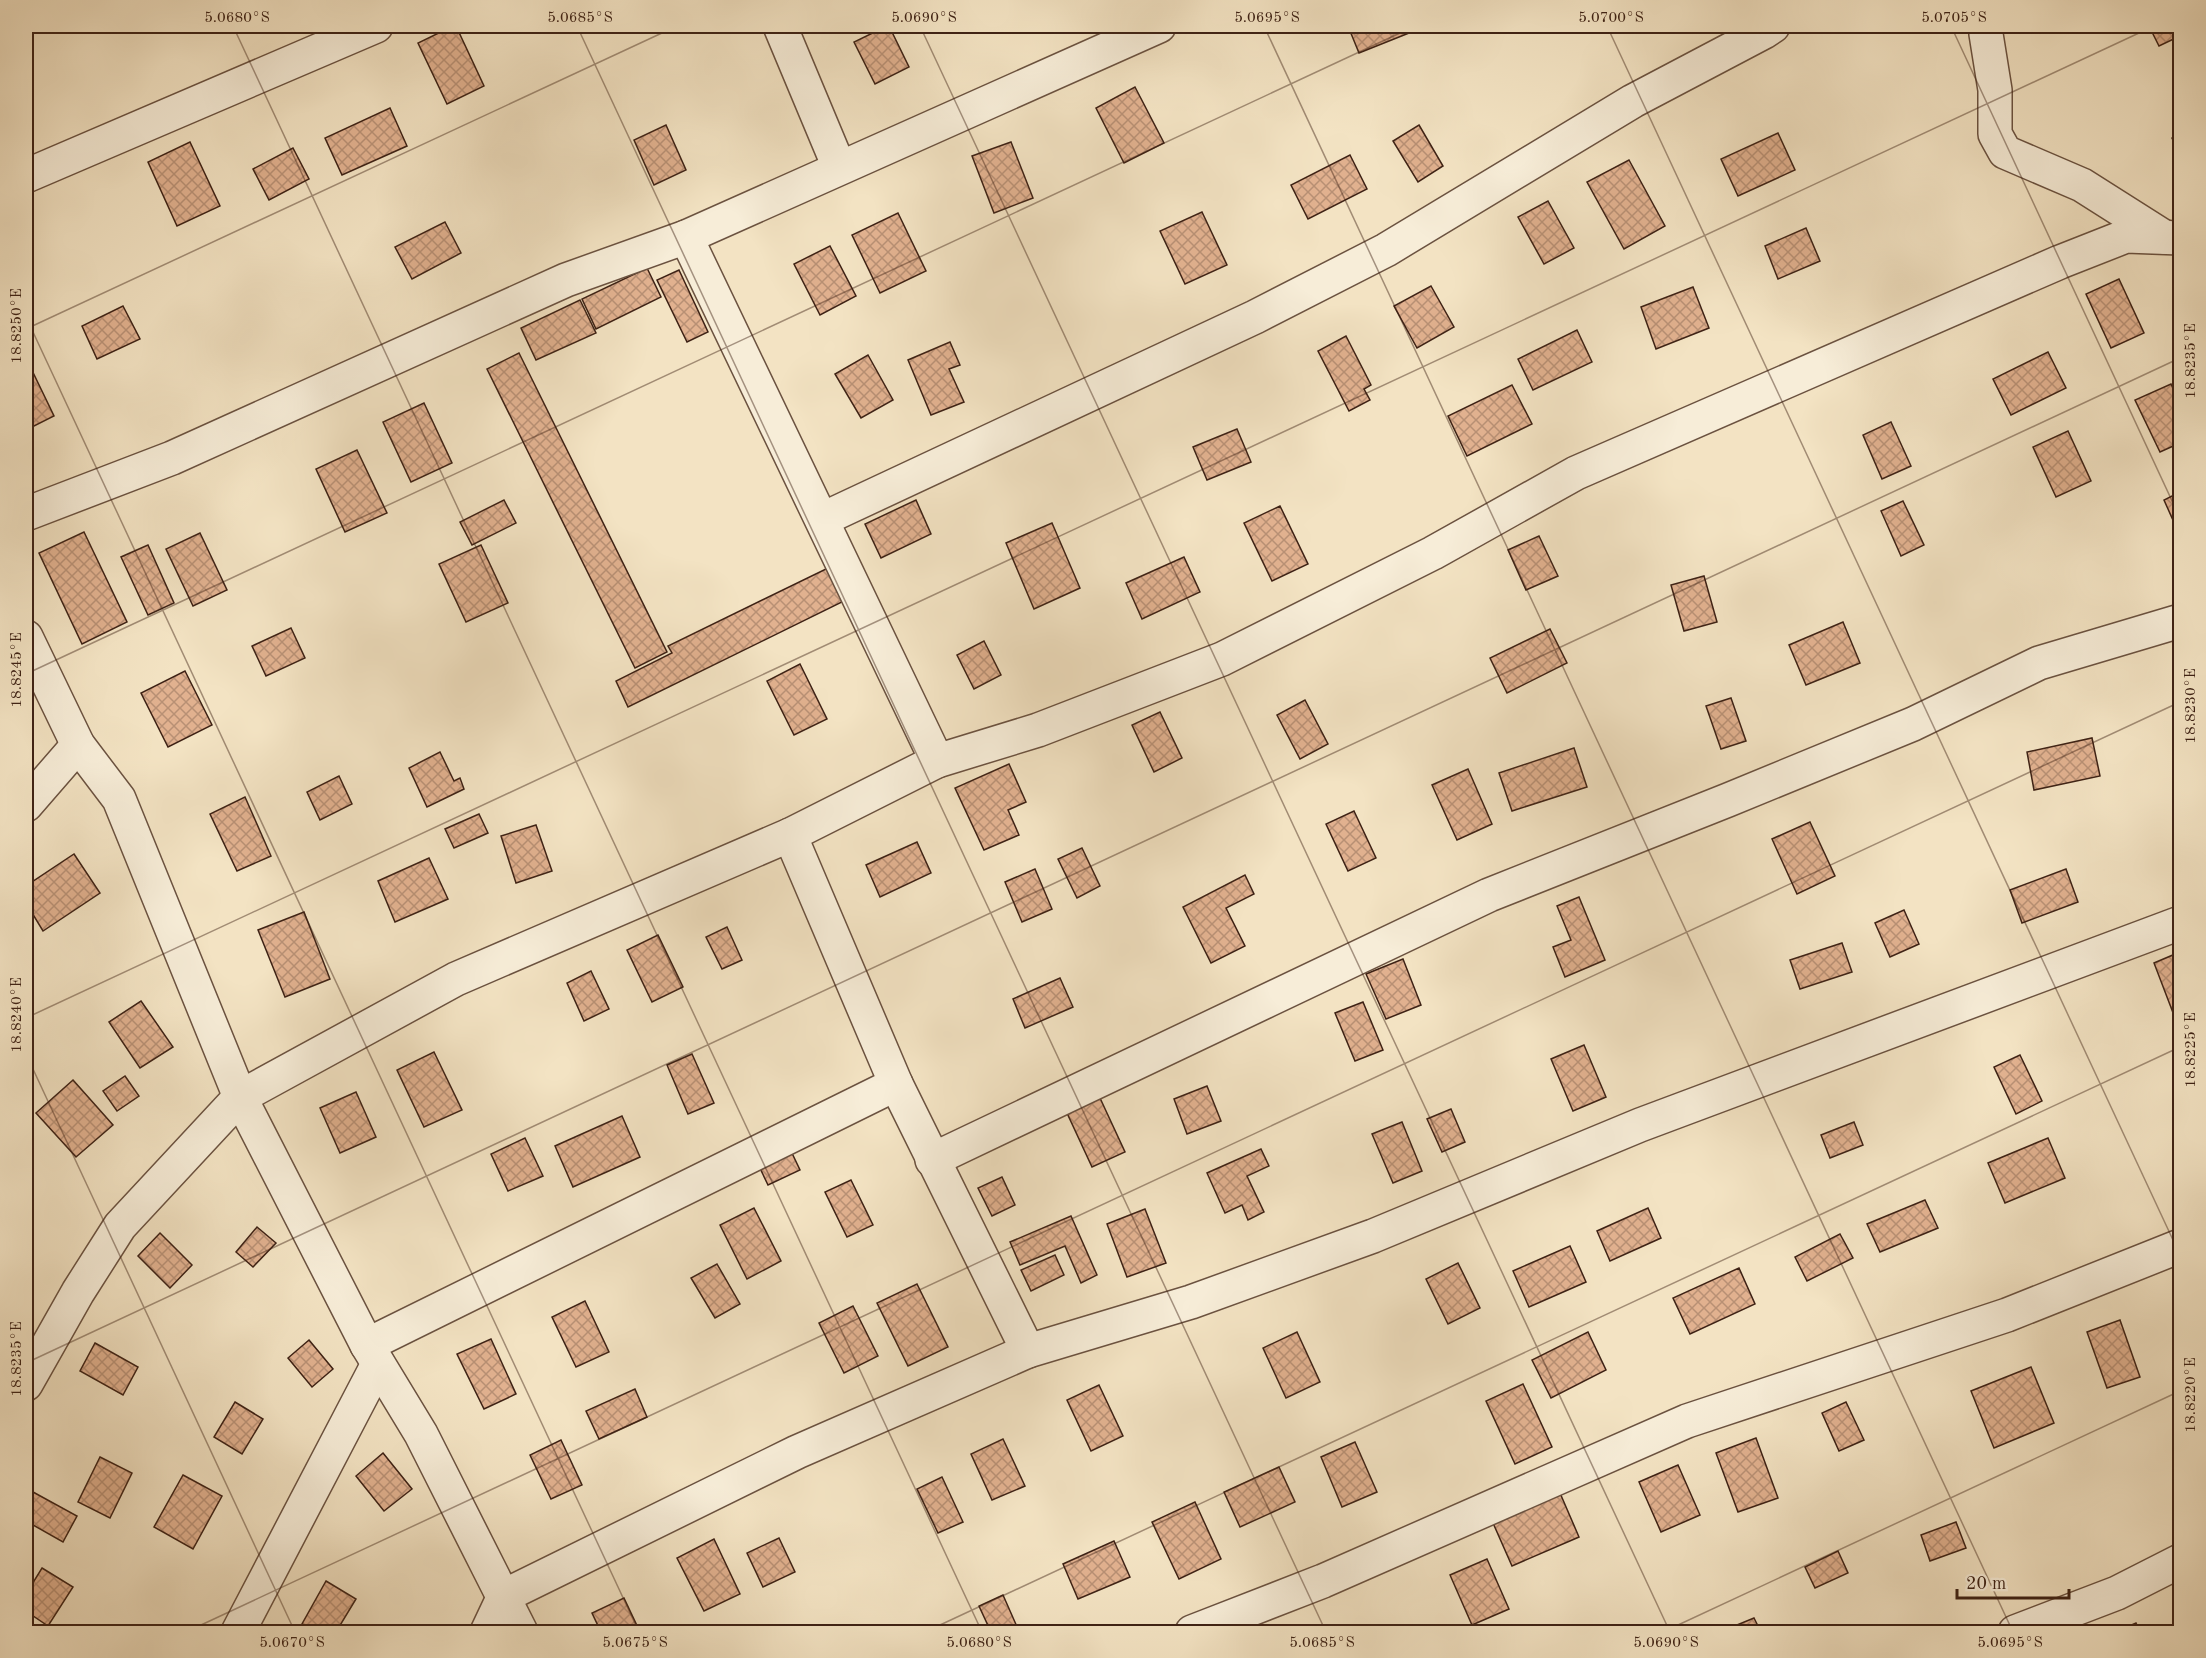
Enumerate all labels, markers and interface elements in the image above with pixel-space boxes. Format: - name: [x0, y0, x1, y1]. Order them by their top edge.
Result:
- text: 5.0680°S: [204, 11, 270, 26]
- text: 5.0685°S: [547, 11, 613, 26]
- text: 5.0690°S: [891, 11, 957, 26]
- text: 5.0695°S: [1234, 11, 1300, 26]
- text: 5.0700°S: [1578, 11, 1644, 26]
- text: 5.0705°S: [1921, 11, 1987, 26]
- text: 18.8250°E: [10, 288, 25, 364]
- text: 18.8235°E: [2184, 323, 2199, 399]
- text: 18.8245°E: [10, 632, 25, 708]
- text: 18.8230°E: [2184, 668, 2199, 744]
- text: 18.8240°E: [10, 977, 25, 1053]
- text: 18.8225°E: [2184, 1012, 2199, 1088]
- text: 18.8235°E: [10, 1321, 25, 1397]
- text: 18.8220°E: [2184, 1357, 2199, 1433]
- scale bar: [1957, 1562, 2070, 1600]
- text: 20 m: [1966, 1575, 2006, 1593]
- text: 5.0670°S: [259, 1636, 325, 1651]
- text: 5.0675°S: [602, 1636, 668, 1651]
- text: 5.0680°S: [946, 1636, 1012, 1651]
- text: 5.0685°S: [1289, 1636, 1355, 1651]
- text: 5.0690°S: [1633, 1636, 1699, 1651]
- text: 5.0695°S: [1977, 1636, 2043, 1651]

